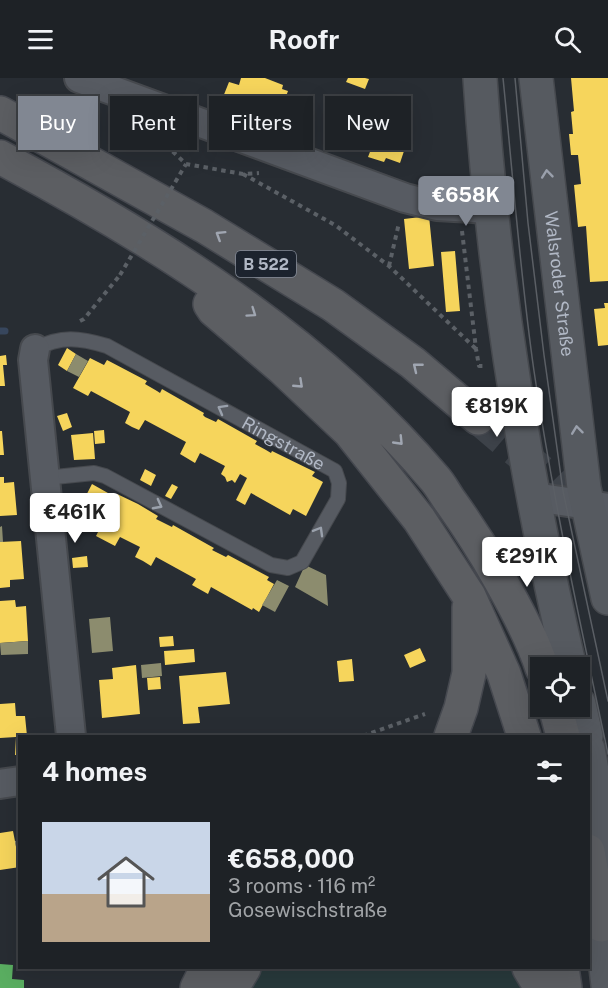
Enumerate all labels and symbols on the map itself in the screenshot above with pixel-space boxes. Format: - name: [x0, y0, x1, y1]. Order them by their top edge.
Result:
- one-way arrow: [541, 169, 554, 178]
- pin: €658K: [424, 176, 508, 227]
- street label: Walsroder Straße: [541, 210, 579, 358]
- one-way arrow: [216, 231, 226, 243]
- road number: B 522: [236, 251, 296, 277]
- one-way arrow: [246, 306, 257, 317]
- one-way arrow: [413, 363, 424, 374]
- one-way arrow: [292, 377, 302, 388]
- pin: €819K: [455, 387, 539, 438]
- one-way arrow: [218, 405, 229, 416]
- street label: Ringstraße: [239, 412, 329, 474]
- one-way arrow: [571, 425, 584, 435]
- one-way arrow: [391, 433, 402, 444]
- pin: €461K: [33, 493, 117, 544]
- one-way arrow: [152, 498, 163, 509]
- one-way arrow: [312, 527, 324, 537]
- pin: €291K: [485, 537, 569, 588]

